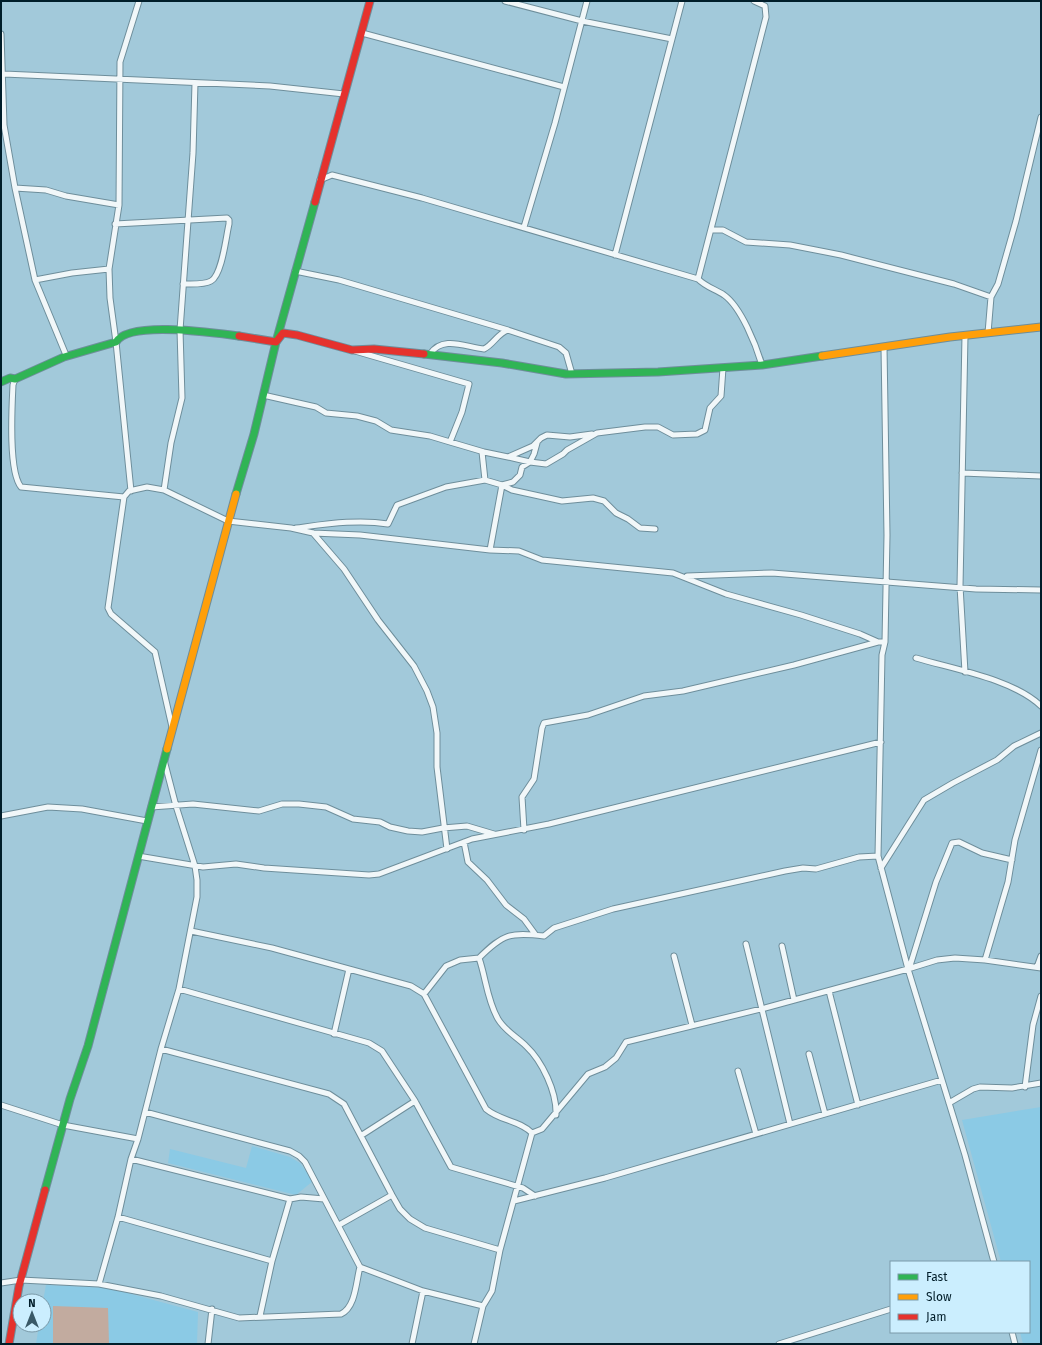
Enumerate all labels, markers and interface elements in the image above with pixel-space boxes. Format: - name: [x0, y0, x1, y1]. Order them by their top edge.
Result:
- legend: [890, 1261, 1030, 1333]
- text: Fast: [926, 1270, 948, 1284]
- text: Slow: [926, 1290, 952, 1304]
- north arrow: [12, 1293, 52, 1333]
- text: N: [28, 1297, 36, 1310]
- text: Jam: [926, 1310, 946, 1324]

